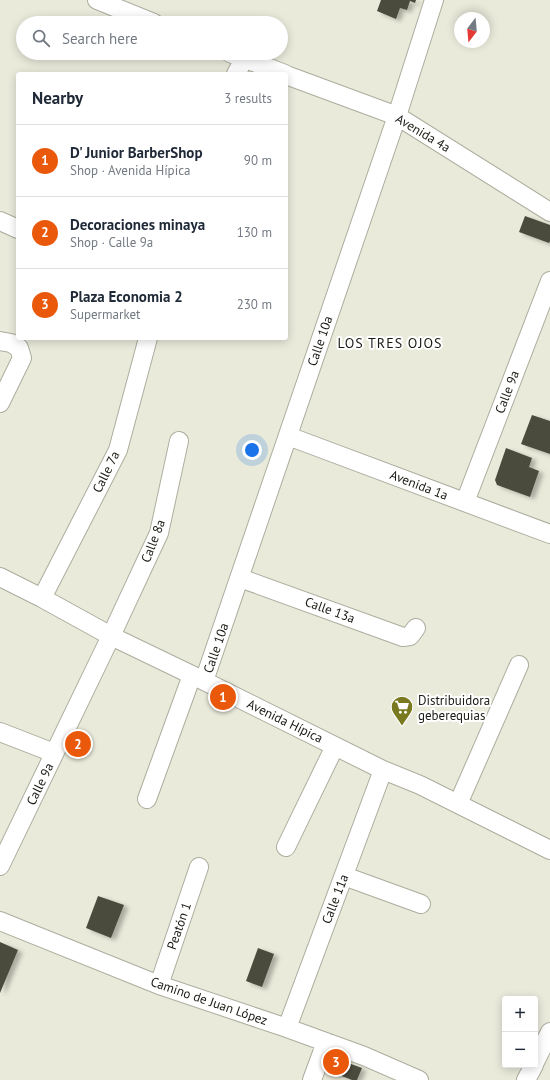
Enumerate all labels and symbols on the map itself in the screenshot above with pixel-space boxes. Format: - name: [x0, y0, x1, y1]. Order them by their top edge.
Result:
- north arrow: [454, 12, 490, 48]
- street label: Avenida 4a: [393, 110, 453, 156]
- street label: Calle 10a: [304, 314, 336, 368]
- district label: LOS TRES OJOS: [337, 334, 443, 352]
- street label: Calle 9a: [491, 368, 523, 416]
- your location: [242, 440, 262, 460]
- street label: Calle 7a: [89, 448, 123, 496]
- street label: Avenida 1a: [388, 466, 450, 504]
- street label: Calle 8a: [137, 517, 169, 565]
- street label: Calle 13a: [303, 593, 357, 627]
- street label: Calle 10a: [200, 621, 232, 675]
- pin: 1: [210, 682, 236, 712]
- place label: Distribuidora geberequias: [418, 692, 490, 724]
- supermarket icon: Distribuidora geberequias: [389, 694, 415, 727]
- street label: Avenida Hípica: [244, 695, 326, 747]
- pin: 2: [65, 729, 91, 759]
- street label: Calle 9a: [23, 760, 57, 808]
- street label: Calle 11a: [318, 872, 352, 926]
- street label: Peatón 1: [163, 900, 195, 952]
- street label: Camino de Juan López: [148, 973, 270, 1029]
- pin: 3: [323, 1047, 349, 1077]

